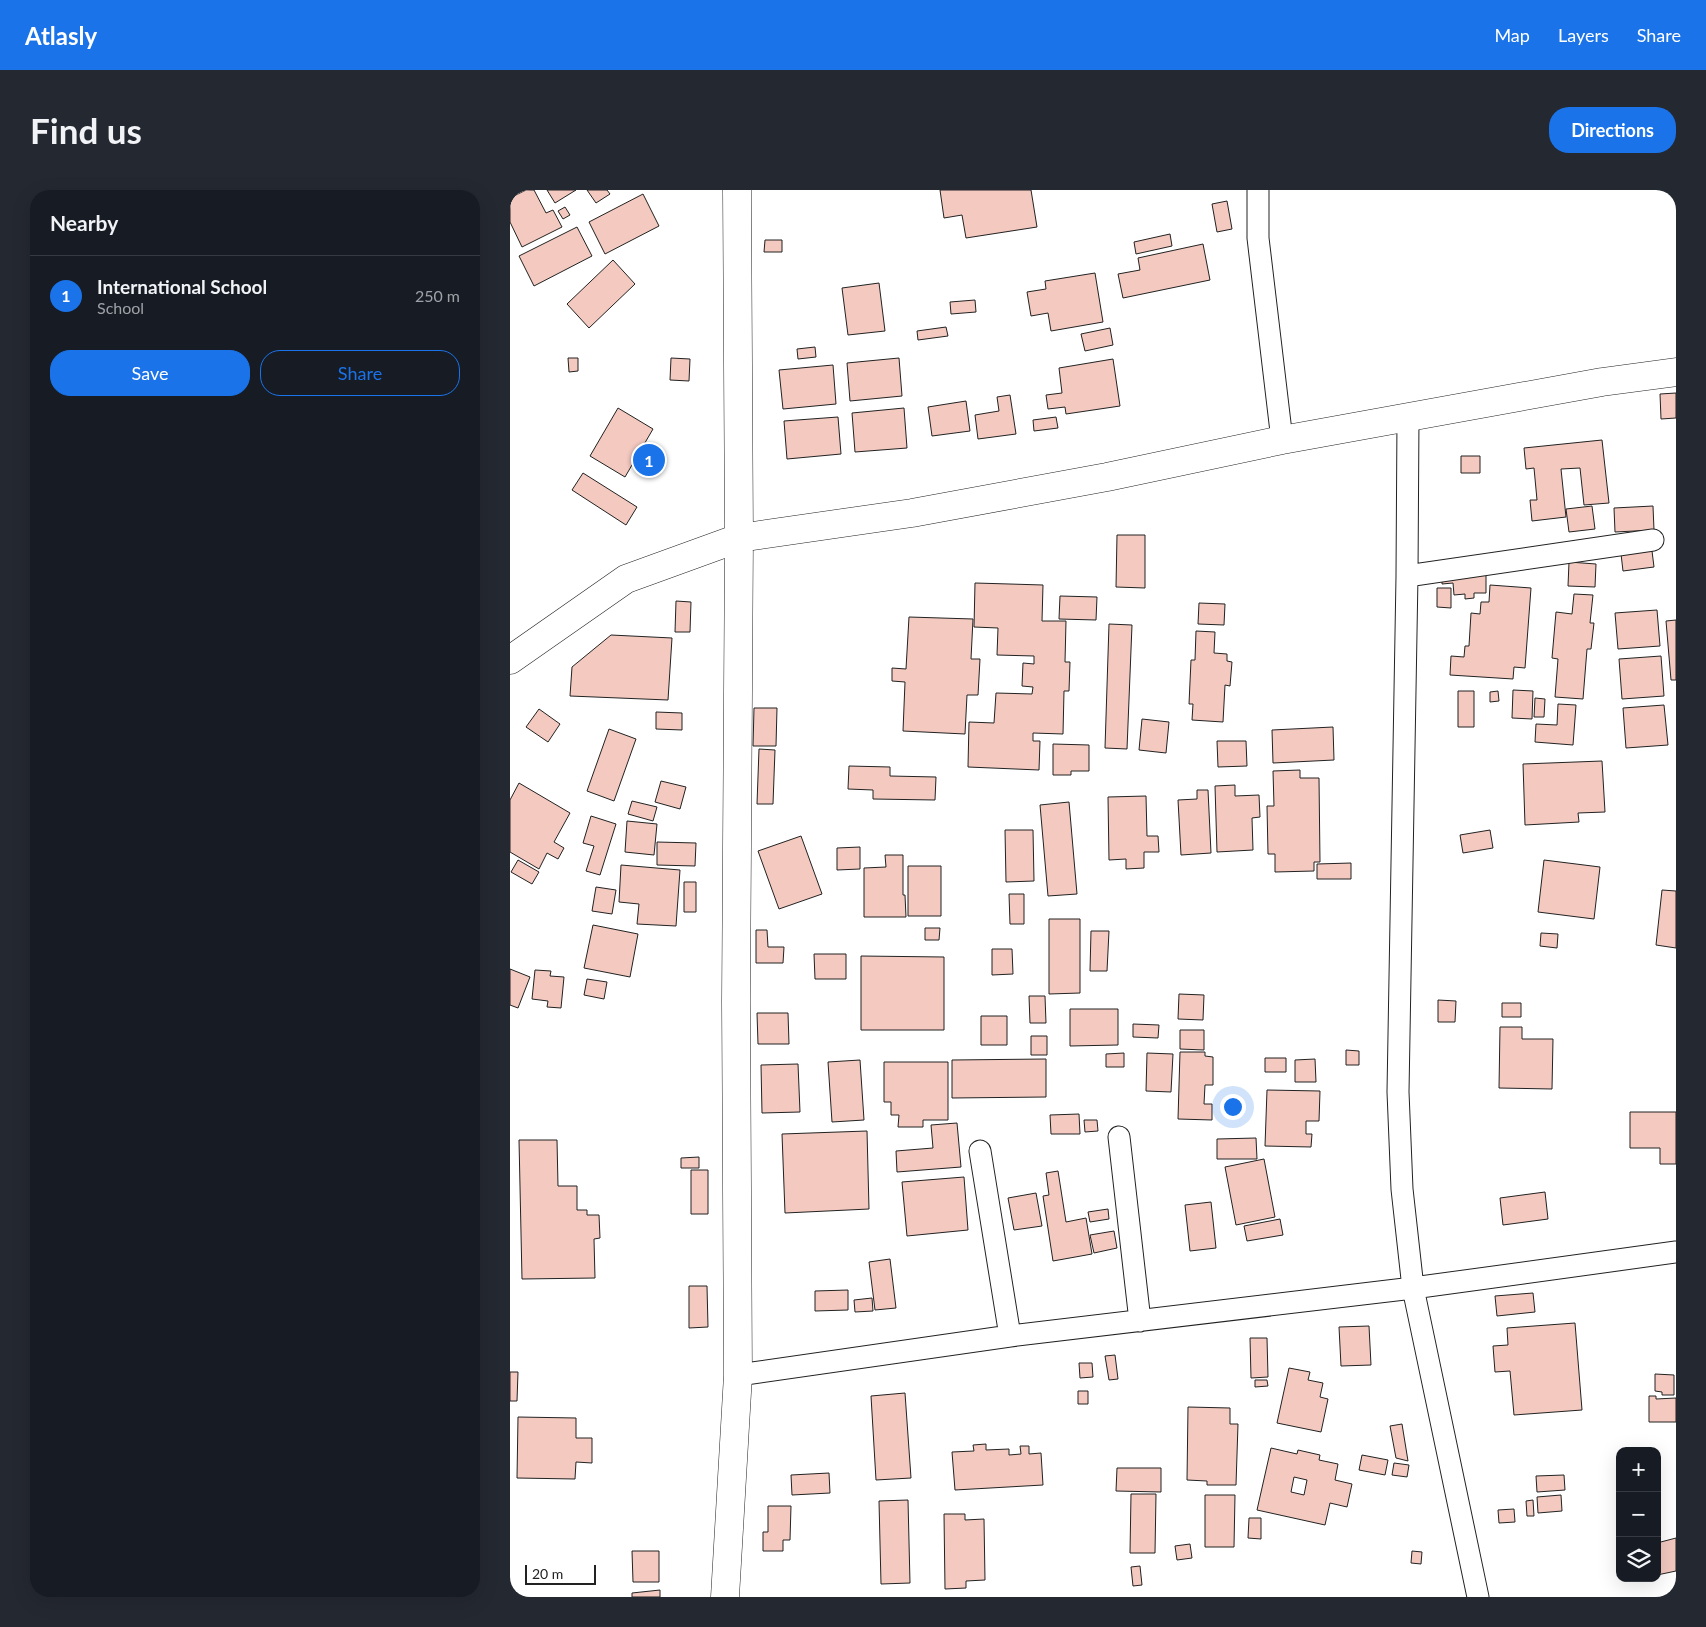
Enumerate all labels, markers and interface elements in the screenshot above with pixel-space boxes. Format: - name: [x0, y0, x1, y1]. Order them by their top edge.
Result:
- text: Atlasly: [25, 21, 97, 50]
- text: Map: [1494, 24, 1530, 46]
- text: Layers: [1558, 24, 1609, 46]
- text: Share: [1637, 24, 1681, 46]
- button: Directions: [1549, 107, 1676, 153]
- text: Find us: [30, 109, 142, 151]
- text: Nearby: [50, 210, 118, 235]
- text: International School: [97, 275, 267, 298]
- text: 1: [61, 286, 71, 305]
- text: 250 m: [415, 286, 460, 305]
- text: School: [97, 298, 144, 317]
- button: Save: [50, 350, 250, 396]
- button: Share: [260, 350, 460, 396]
- pin: 1: [633, 441, 665, 479]
- your location: [1220, 1094, 1246, 1120]
- map controls: [1616, 1447, 1661, 1582]
- button: +: [1616, 1447, 1661, 1492]
- button: −: [1616, 1492, 1661, 1537]
- button: layers: [1616, 1537, 1661, 1582]
- scale bar: [525, 1562, 596, 1585]
- text: 20 m: [532, 1565, 563, 1582]

